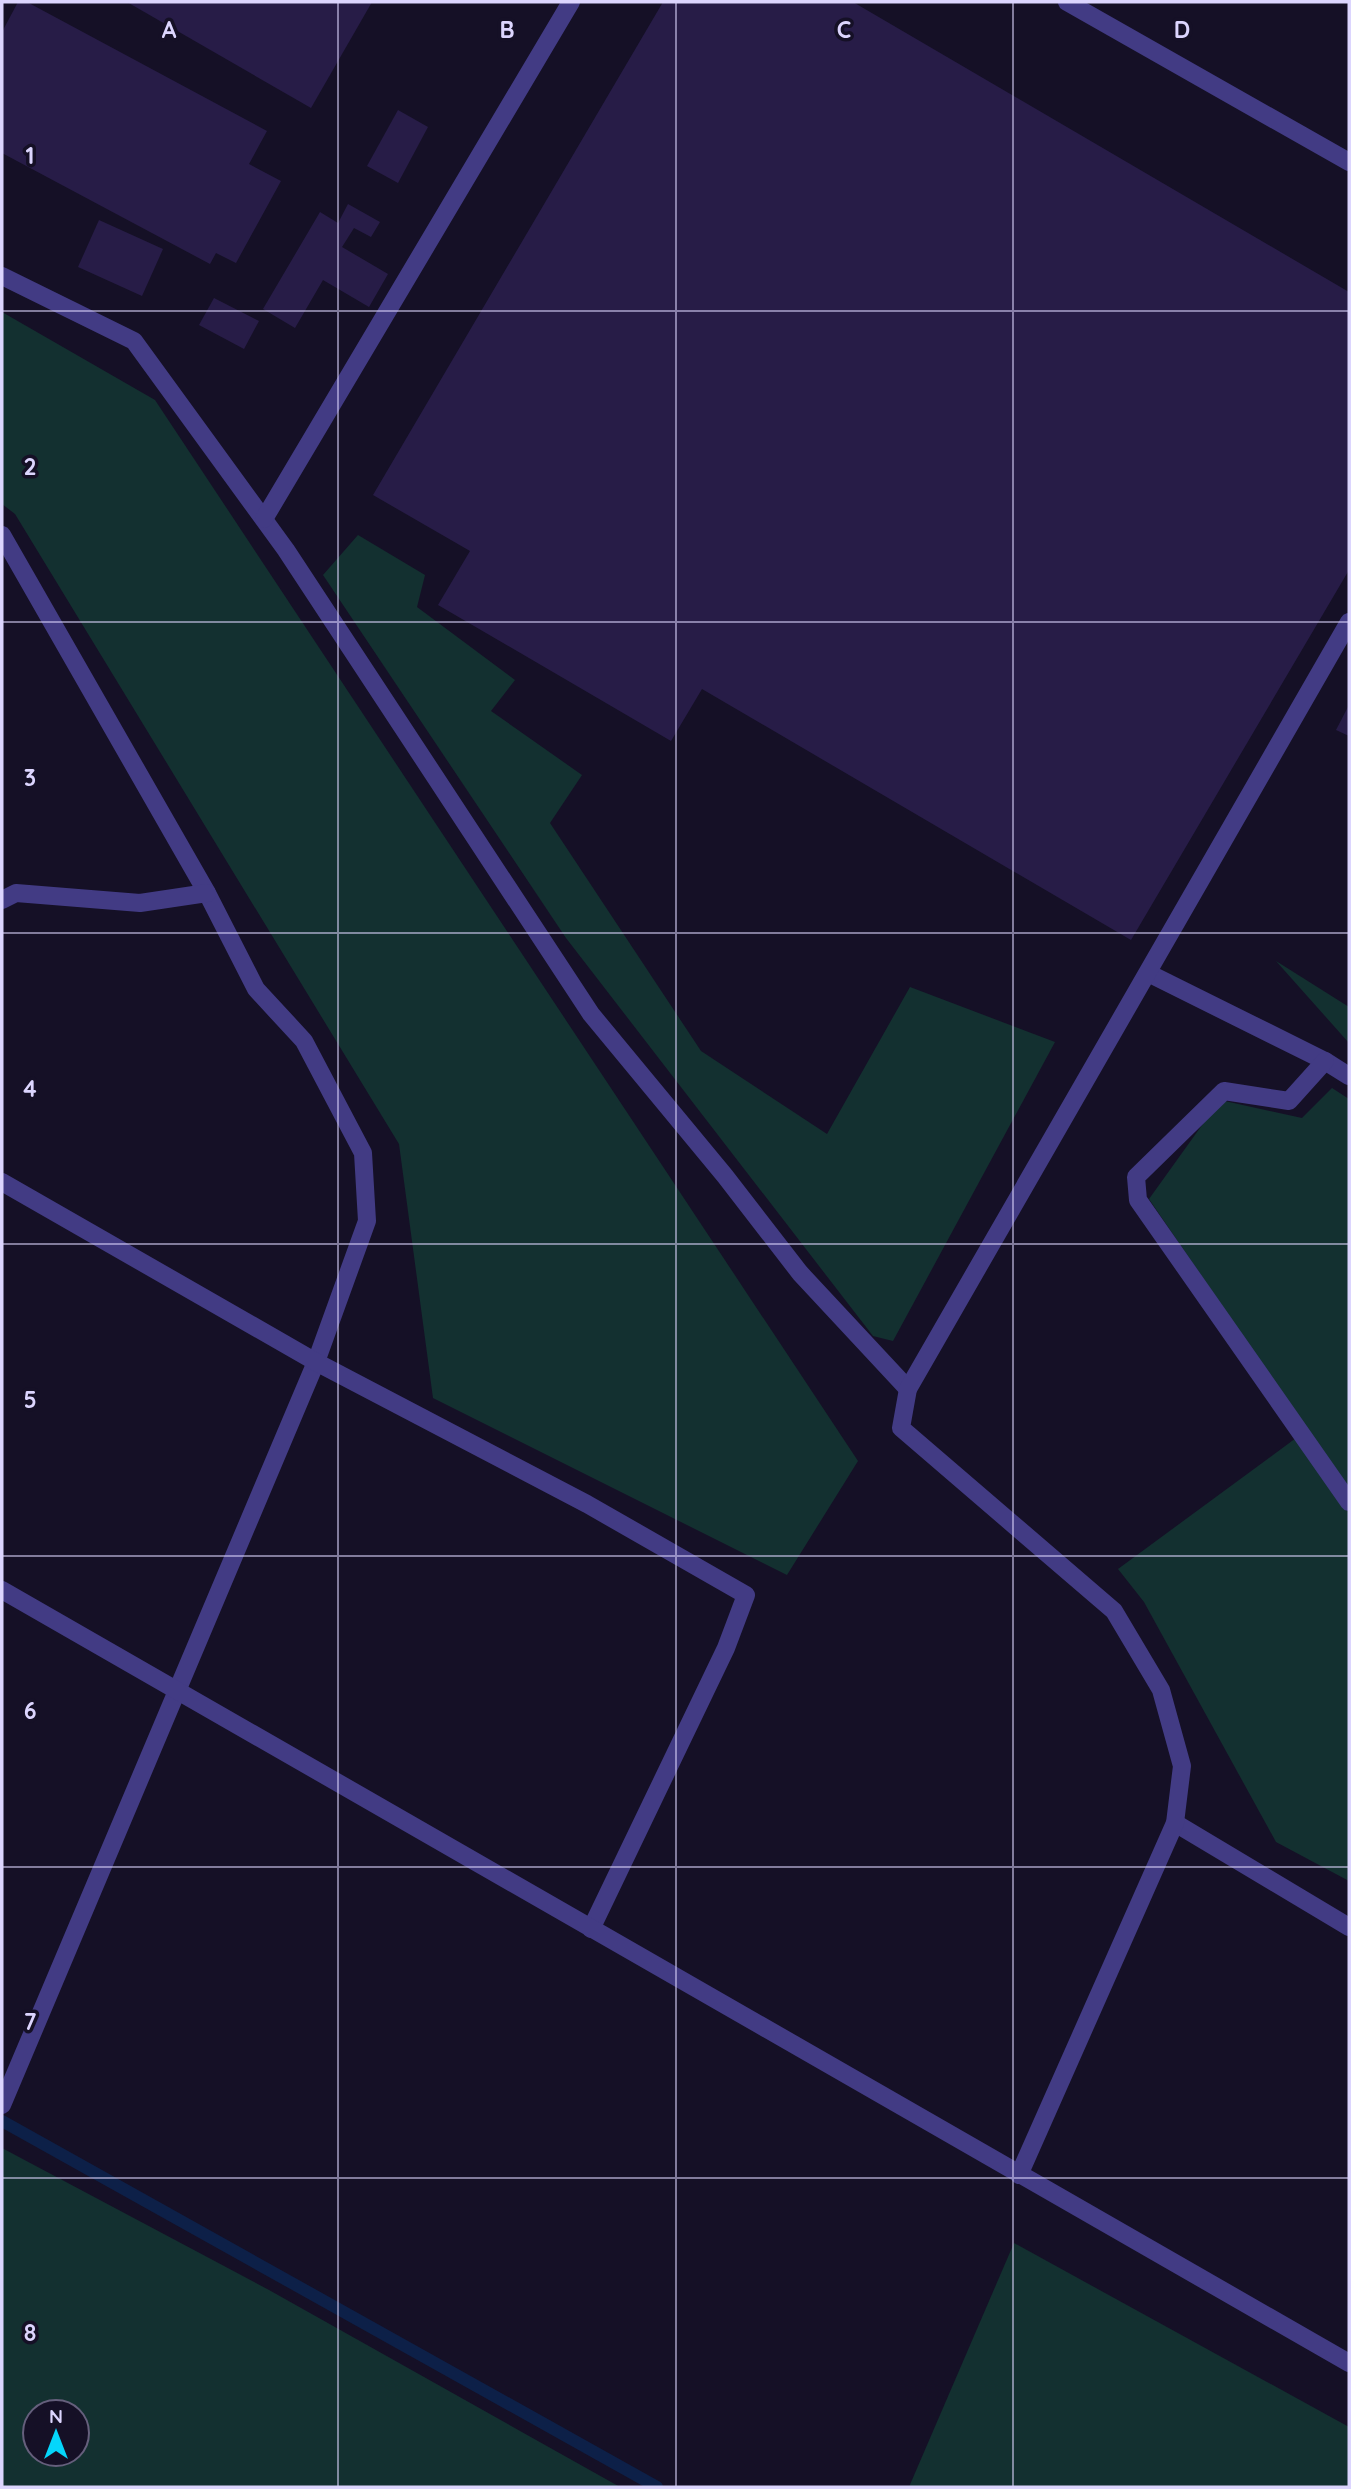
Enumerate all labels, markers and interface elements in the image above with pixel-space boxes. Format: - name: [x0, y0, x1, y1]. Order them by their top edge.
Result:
- text: A: [162, 15, 177, 44]
- text: B: [499, 15, 515, 44]
- text: C: [837, 15, 851, 44]
- text: D: [1174, 15, 1190, 44]
- text: 1: [26, 141, 34, 170]
- text: 2: [23, 452, 37, 481]
- text: 3: [24, 763, 36, 792]
- text: 4: [23, 1074, 37, 1103]
- text: 5: [23, 1385, 37, 1414]
- text: 6: [24, 1696, 36, 1725]
- text: 7: [24, 2007, 37, 2036]
- text: 8: [24, 2318, 36, 2347]
- north arrow: [21, 2398, 91, 2468]
- text: N: [49, 2404, 63, 2428]

